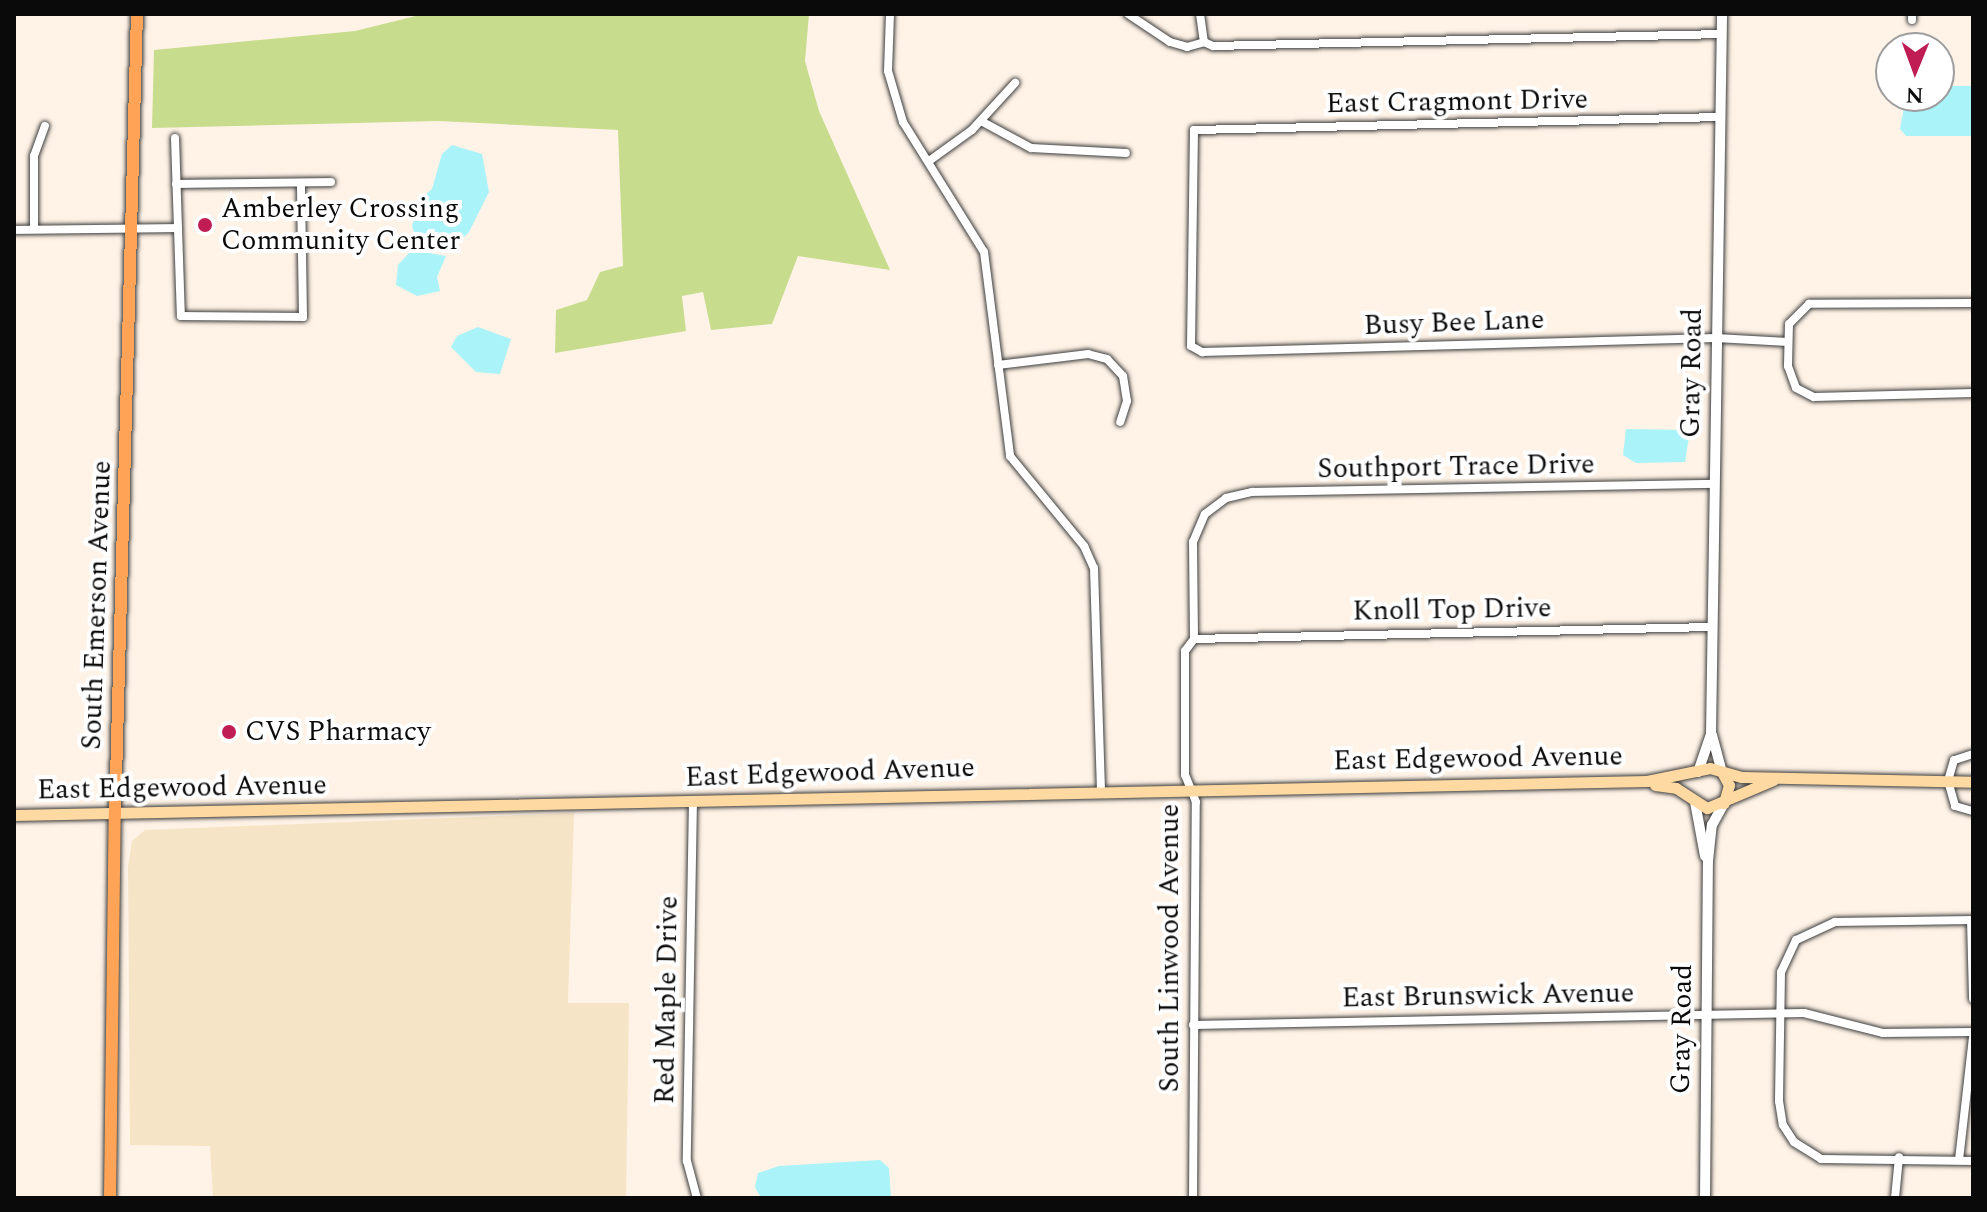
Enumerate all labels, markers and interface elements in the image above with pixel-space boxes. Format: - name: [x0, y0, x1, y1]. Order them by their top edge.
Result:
- north arrow: [1875, 32, 1955, 112]
- text: N: [1905, 78, 1924, 111]
- street label: East Cragmont Drive: [1326, 83, 1588, 121]
- place label: Amberley Crossing Community Center: [221, 192, 460, 258]
- marker: Amberley Crossing Community Center: [196, 216, 214, 234]
- street label: Busy Bee Lane: [1363, 303, 1545, 343]
- street label: Gray Road: [1674, 308, 1710, 438]
- street label: Southport Trace Drive: [1317, 448, 1595, 486]
- street label: South Emerson Avenue: [75, 460, 119, 750]
- street label: Knoll Top Drive: [1352, 591, 1552, 629]
- place label: CVS Pharmacy: [245, 715, 431, 749]
- marker: CVS Pharmacy: [220, 723, 238, 741]
- street label: East Edgewood Avenue: [1333, 740, 1623, 778]
- street label: East Edgewood Avenue: [685, 751, 975, 795]
- street label: East Edgewood Avenue: [37, 769, 327, 807]
- street label: South Linwood Avenue: [1153, 804, 1187, 1092]
- street label: Red Maple Drive: [648, 895, 686, 1105]
- street label: Gray Road: [1664, 964, 1700, 1094]
- street label: East Brunswick Avenue: [1341, 977, 1635, 1015]

